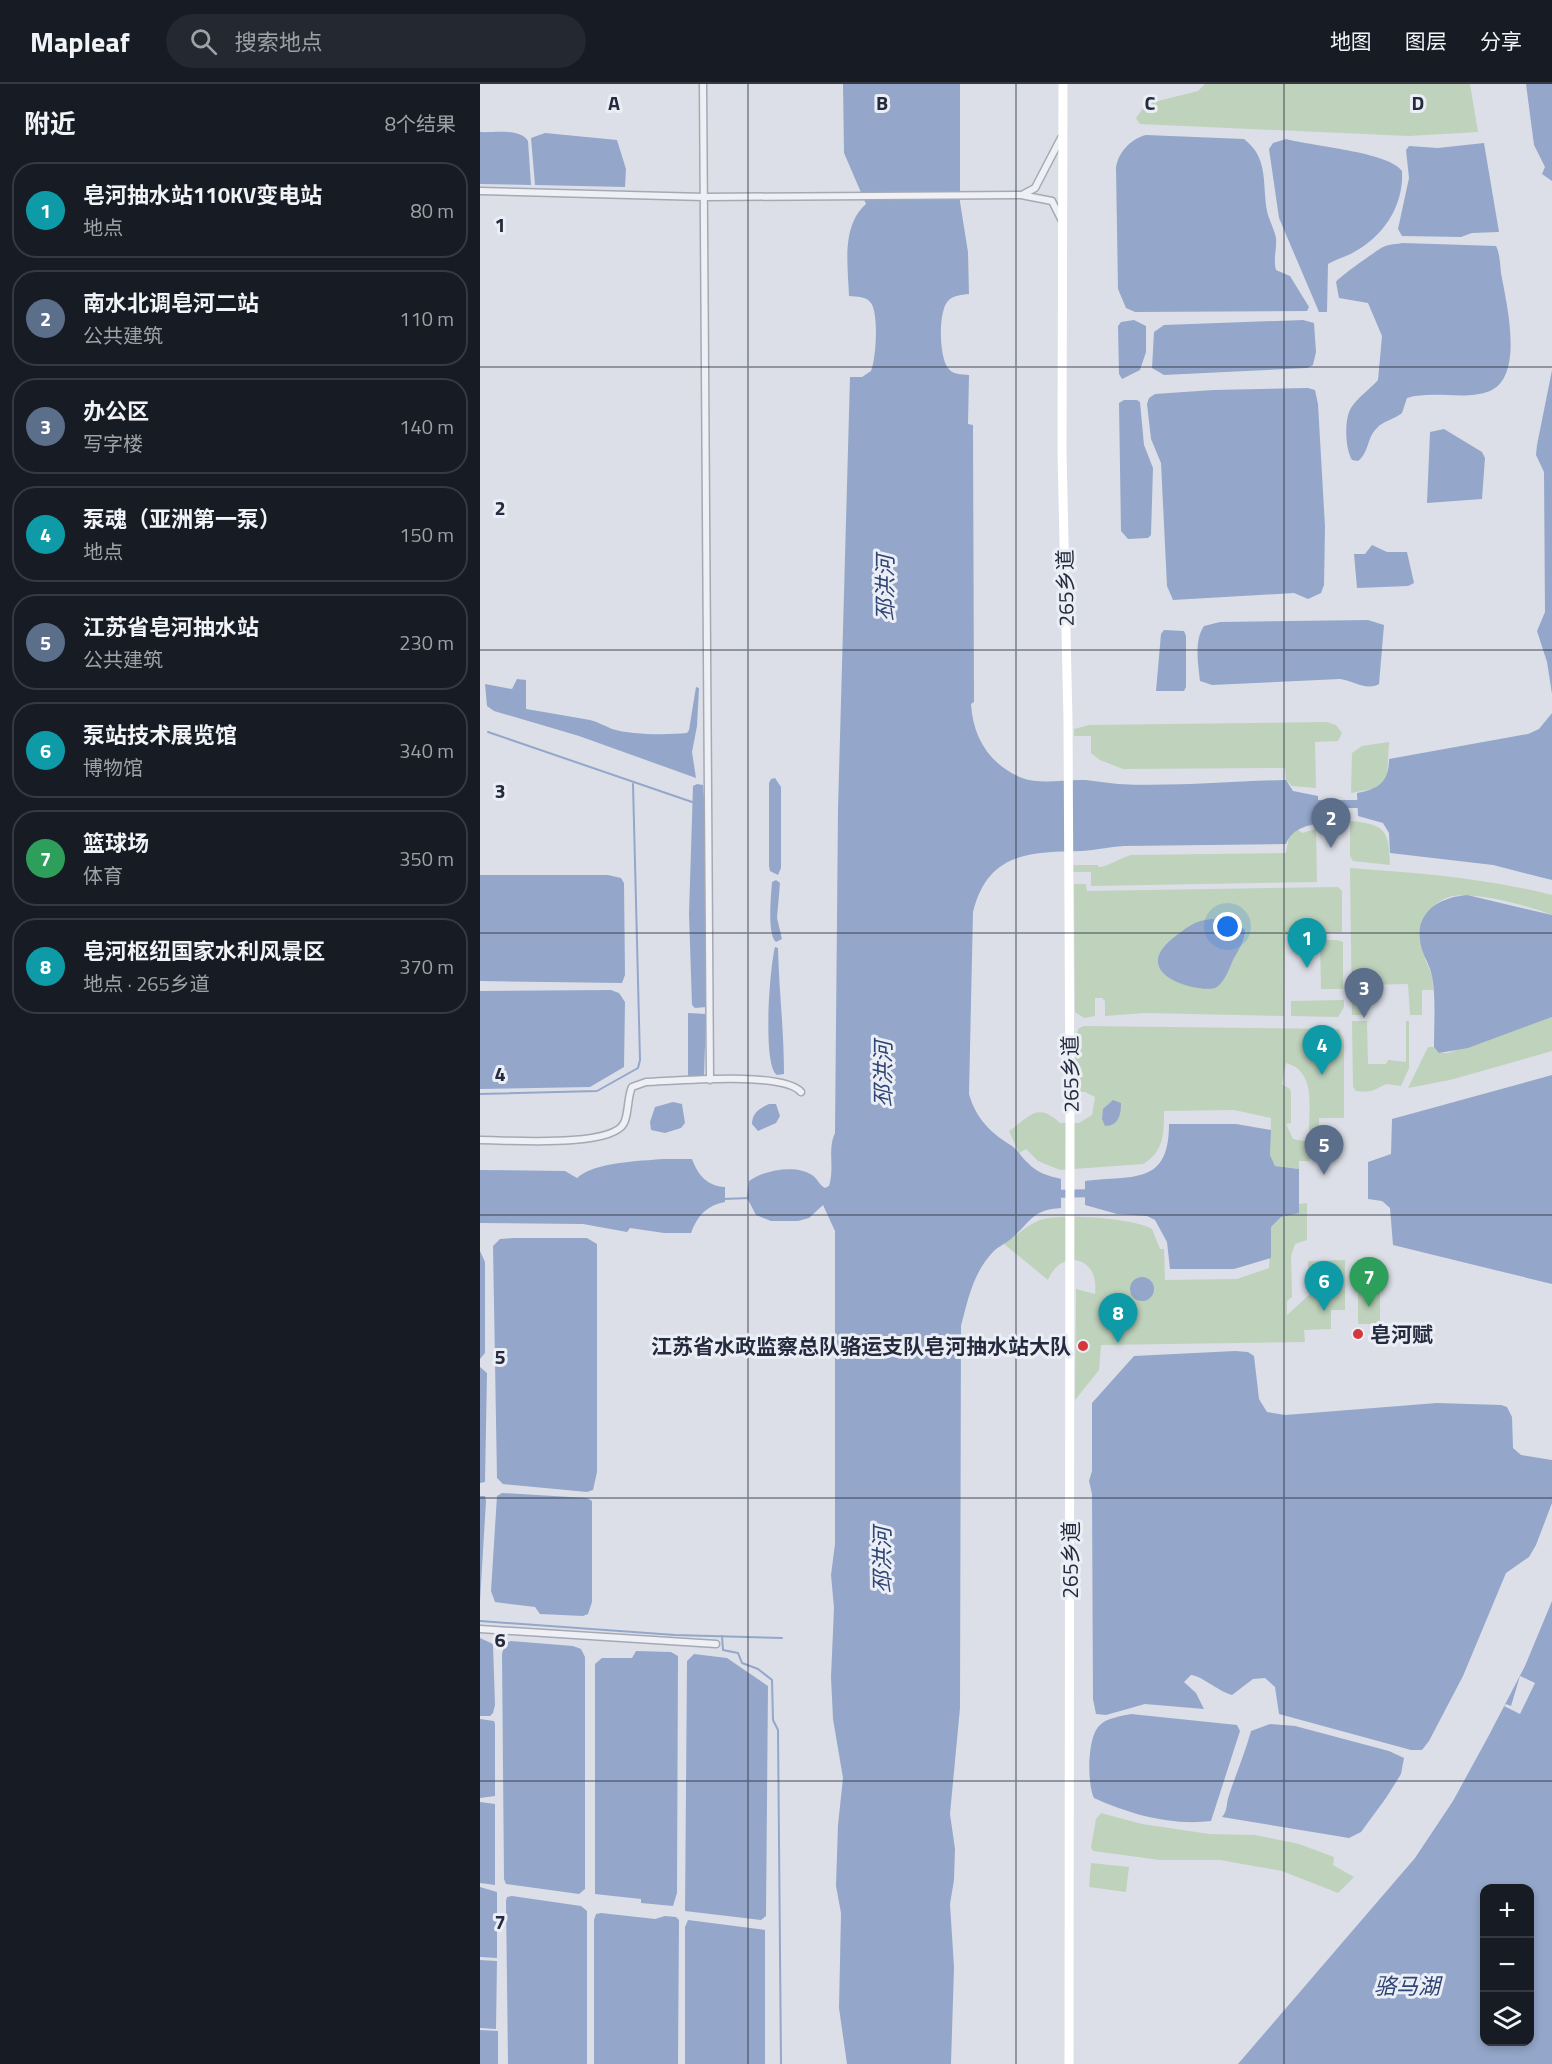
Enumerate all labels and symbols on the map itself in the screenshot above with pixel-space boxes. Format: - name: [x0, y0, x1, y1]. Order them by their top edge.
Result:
- text: A: [608, 87, 620, 118]
- text: B: [876, 87, 888, 118]
- text: C: [1145, 87, 1156, 118]
- text: D: [1412, 87, 1424, 118]
- text: 1: [494, 209, 506, 240]
- text: 2: [494, 492, 506, 523]
- street label: 265乡道: [1048, 549, 1082, 627]
- water label: 邳洪河: [868, 551, 902, 621]
- text: 3: [494, 775, 506, 806]
- pin: 2: [1312, 798, 1350, 848]
- your location: [1213, 912, 1242, 941]
- pin: 1: [1288, 918, 1326, 968]
- pin: 3: [1344, 968, 1384, 1018]
- pin: 4: [1302, 1026, 1342, 1075]
- street label: 265乡道: [1053, 1035, 1087, 1113]
- water label: 邳洪河: [866, 1037, 900, 1107]
- text: 4: [494, 1058, 506, 1089]
- pin: 5: [1304, 1126, 1344, 1175]
- pin: 7: [1350, 1258, 1388, 1307]
- pin: 6: [1304, 1262, 1344, 1311]
- pin: 8: [1098, 1294, 1138, 1343]
- place label: 皂河赋: [1370, 1318, 1433, 1350]
- marker: 皂河赋: [1351, 1327, 1365, 1341]
- place label: 江苏省水政监察总队骆运支队皂河抽水站大队: [651, 1330, 1071, 1362]
- marker: 江苏省水政监察总队骆运支队皂河抽水站大队: [1076, 1339, 1090, 1353]
- text: 5: [494, 1341, 506, 1372]
- street label: 265乡道: [1054, 1521, 1086, 1599]
- water label: 邳洪河: [865, 1523, 899, 1593]
- text: 6: [494, 1624, 506, 1655]
- text: 7: [494, 1906, 506, 1937]
- water label: 骆马湖: [1374, 1969, 1443, 2003]

